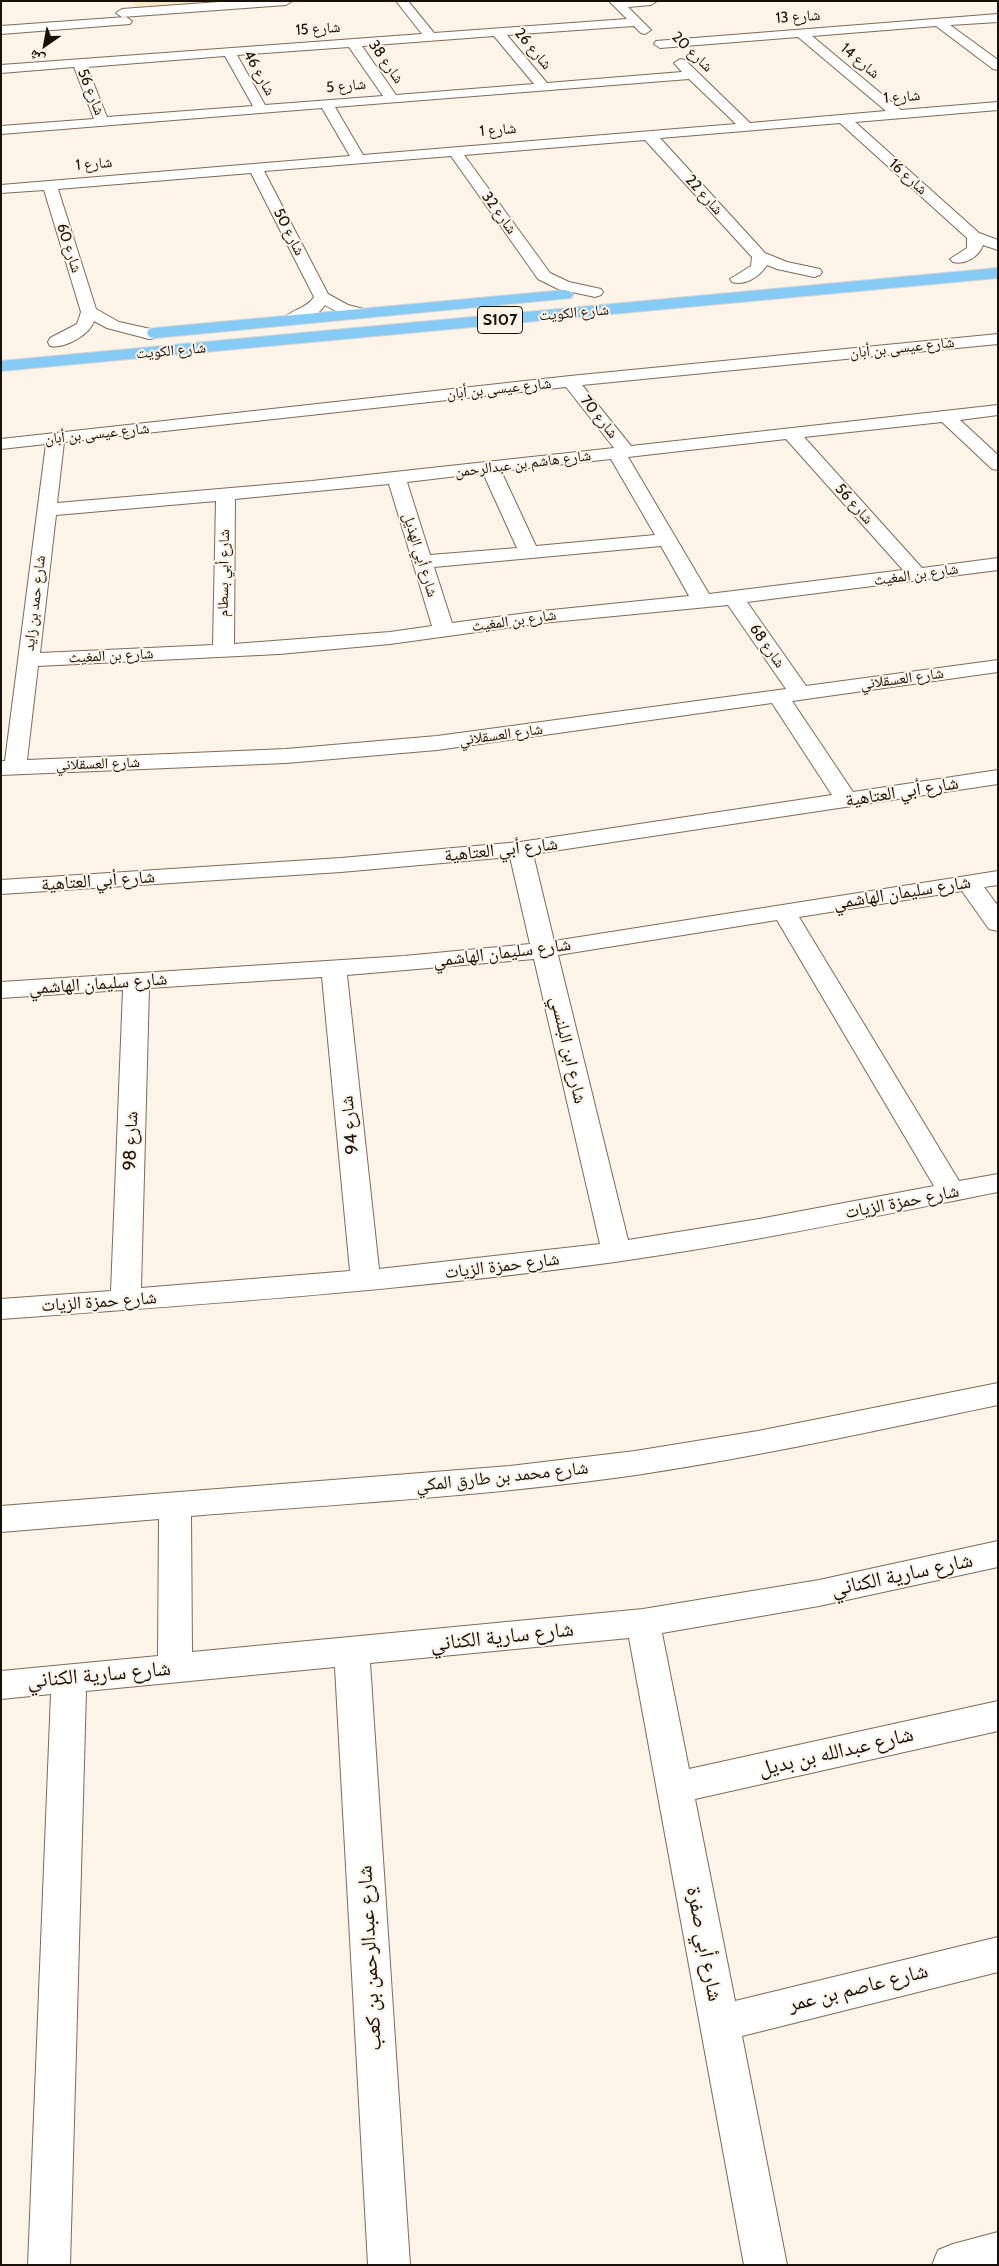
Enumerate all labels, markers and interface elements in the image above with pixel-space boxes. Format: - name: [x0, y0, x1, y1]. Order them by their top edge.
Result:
- street label: شارع 13: [775, 6, 821, 28]
- street label: شارع 15: [295, 18, 341, 40]
- north arrow: [20, 20, 70, 70]
- street label: شارع 26: [511, 25, 555, 73]
- street label: شارع 20: [668, 28, 716, 76]
- street label: شارع 38: [365, 37, 407, 87]
- street label: شارع 14: [837, 39, 883, 83]
- text: ش: [26, 46, 48, 69]
- street label: شارع 46: [239, 47, 279, 99]
- street label: شارع 56: [74, 66, 108, 118]
- street label: شارع 5: [325, 75, 367, 97]
- street label: شارع 1: [883, 86, 921, 108]
- street label: شارع 1: [479, 119, 517, 141]
- street label: شارع 1: [75, 153, 113, 175]
- street label: شارع 16: [885, 155, 931, 199]
- street label: شارع 22: [681, 171, 727, 219]
- street label: شارع 32: [478, 188, 520, 238]
- street label: شارع 50: [270, 205, 308, 259]
- street label: شارع 60: [53, 221, 85, 275]
- street label: شارع الكويت: [538, 301, 610, 325]
- road number: S107: [478, 306, 522, 334]
- street label: شارع عيسى بن أبان: [849, 334, 955, 362]
- street label: شارع الكويت: [135, 339, 207, 363]
- street label: شارع عيسى بن أبان: [446, 375, 552, 403]
- street label: شارع 70: [576, 392, 622, 442]
- street label: شارع عيسى بن أبان: [44, 420, 150, 448]
- street label: شارع هاشم بن عبدالرحمن: [454, 447, 592, 481]
- street label: شارع 56: [831, 480, 877, 528]
- street label: شارع أبي الهذيل: [399, 511, 441, 599]
- street label: شارع أبي بسطام: [214, 529, 234, 617]
- street label: شارع حمد بن زايد: [20, 554, 50, 652]
- street label: شارع بن المغيث: [873, 560, 959, 590]
- street label: شارع بن المغيث: [471, 606, 557, 636]
- street label: شارع 68: [745, 621, 789, 671]
- street label: شارع بن المغيث: [68, 645, 154, 667]
- street label: شارع العسقلاني: [859, 664, 945, 694]
- street label: شارع العسقلاني: [458, 720, 544, 750]
- street label: شارع العسقلاني: [56, 754, 140, 774]
- street label: شارع أبي العتاهية: [844, 772, 960, 812]
- street label: شارع أبي العتاهية: [443, 833, 559, 867]
- street label: شارع أبي العتاهية: [40, 866, 156, 896]
- street label: شارع سليمان الهاشمي: [832, 871, 972, 915]
- street label: شارع سليمان الهاشمي: [432, 934, 572, 972]
- street label: شارع سليمان الهاشمي: [28, 968, 168, 1000]
- street label: شارع ابن البلنسي: [545, 994, 591, 1106]
- street label: شارع 94: [336, 1095, 364, 1155]
- street label: شارع 98: [119, 1111, 143, 1171]
- street label: شارع حمزة الزيات: [843, 1180, 961, 1224]
- street label: شارع حمزة الزيات: [443, 1248, 561, 1284]
- street label: شارع حمزة الزيات: [40, 1287, 158, 1317]
- street label: شارع محمد بن طارق المكي: [415, 1457, 589, 1497]
- street label: شارع سارية الكناني: [829, 1548, 975, 1602]
- street label: شارع سارية الكناني: [429, 1617, 575, 1657]
- street label: شارع سارية الكناني: [26, 1656, 172, 1694]
- street label: شارع عبدالله بن بديل: [756, 1722, 916, 1782]
- street label: شارع عبدالرحمن بن كعب: [353, 1865, 387, 2051]
- street label: شارع أبي صفرة: [681, 1885, 727, 2003]
- street label: شارع عاصم بن عمر: [785, 1958, 931, 2018]

